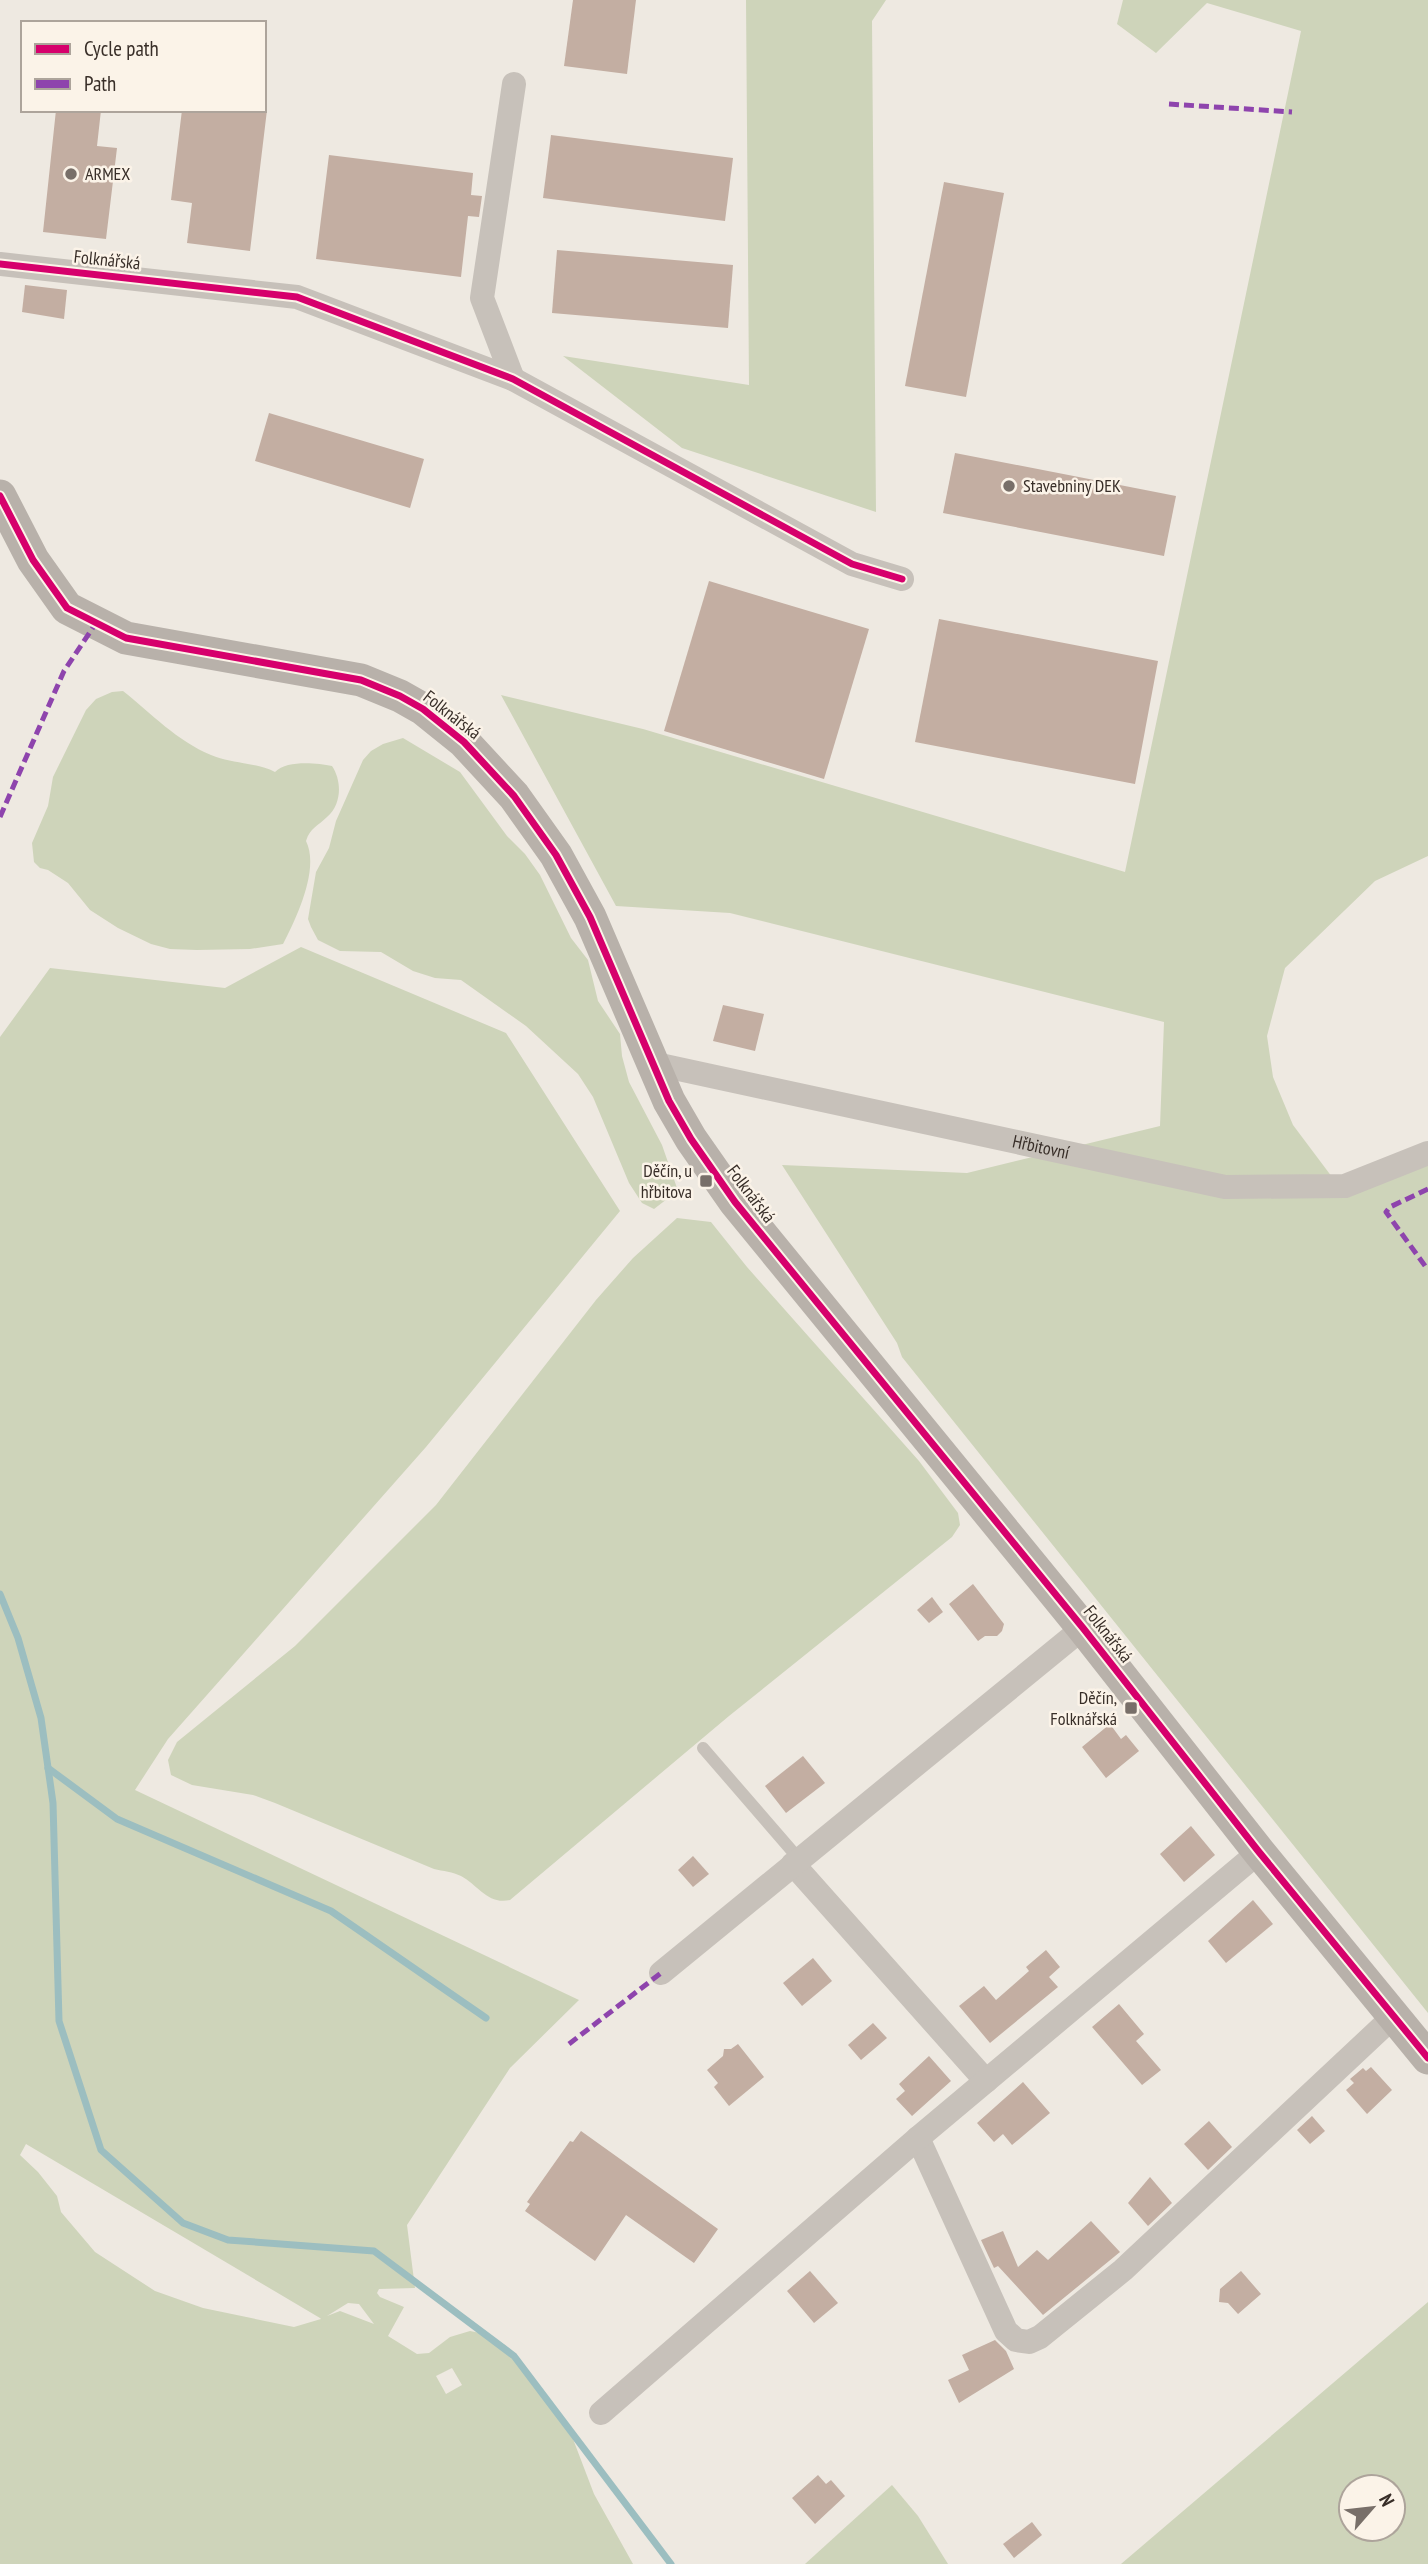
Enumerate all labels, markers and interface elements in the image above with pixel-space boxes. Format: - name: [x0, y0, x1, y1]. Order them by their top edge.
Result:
- legend: [21, 21, 266, 112]
- text: Cycle path: [84, 35, 159, 62]
- text: Path: [84, 70, 116, 97]
- place label: ARMEX: [85, 162, 130, 185]
- marker: ARMEX: [63, 166, 79, 182]
- street label: Folknářská: [73, 245, 141, 274]
- place label: Stavebniny DEK: [1023, 474, 1121, 497]
- marker: Stavebniny DEK: [1001, 478, 1017, 494]
- street label: Folknářská: [419, 685, 486, 744]
- street label: Hřbitovní: [1011, 1129, 1072, 1164]
- place label: Děčín, u hřbitova: [641, 1159, 692, 1203]
- street label: Folknářská: [722, 1160, 781, 1227]
- marker: Děčín, u hřbitova: [698, 1173, 714, 1189]
- street label: Folknářská: [1079, 1600, 1138, 1667]
- place label: Děčín, Folknářská: [1050, 1686, 1117, 1730]
- marker: Děčín, Folknářská: [1123, 1700, 1139, 1716]
- north arrow: [1337, 2473, 1407, 2543]
- text: N: [1374, 2490, 1400, 2510]

